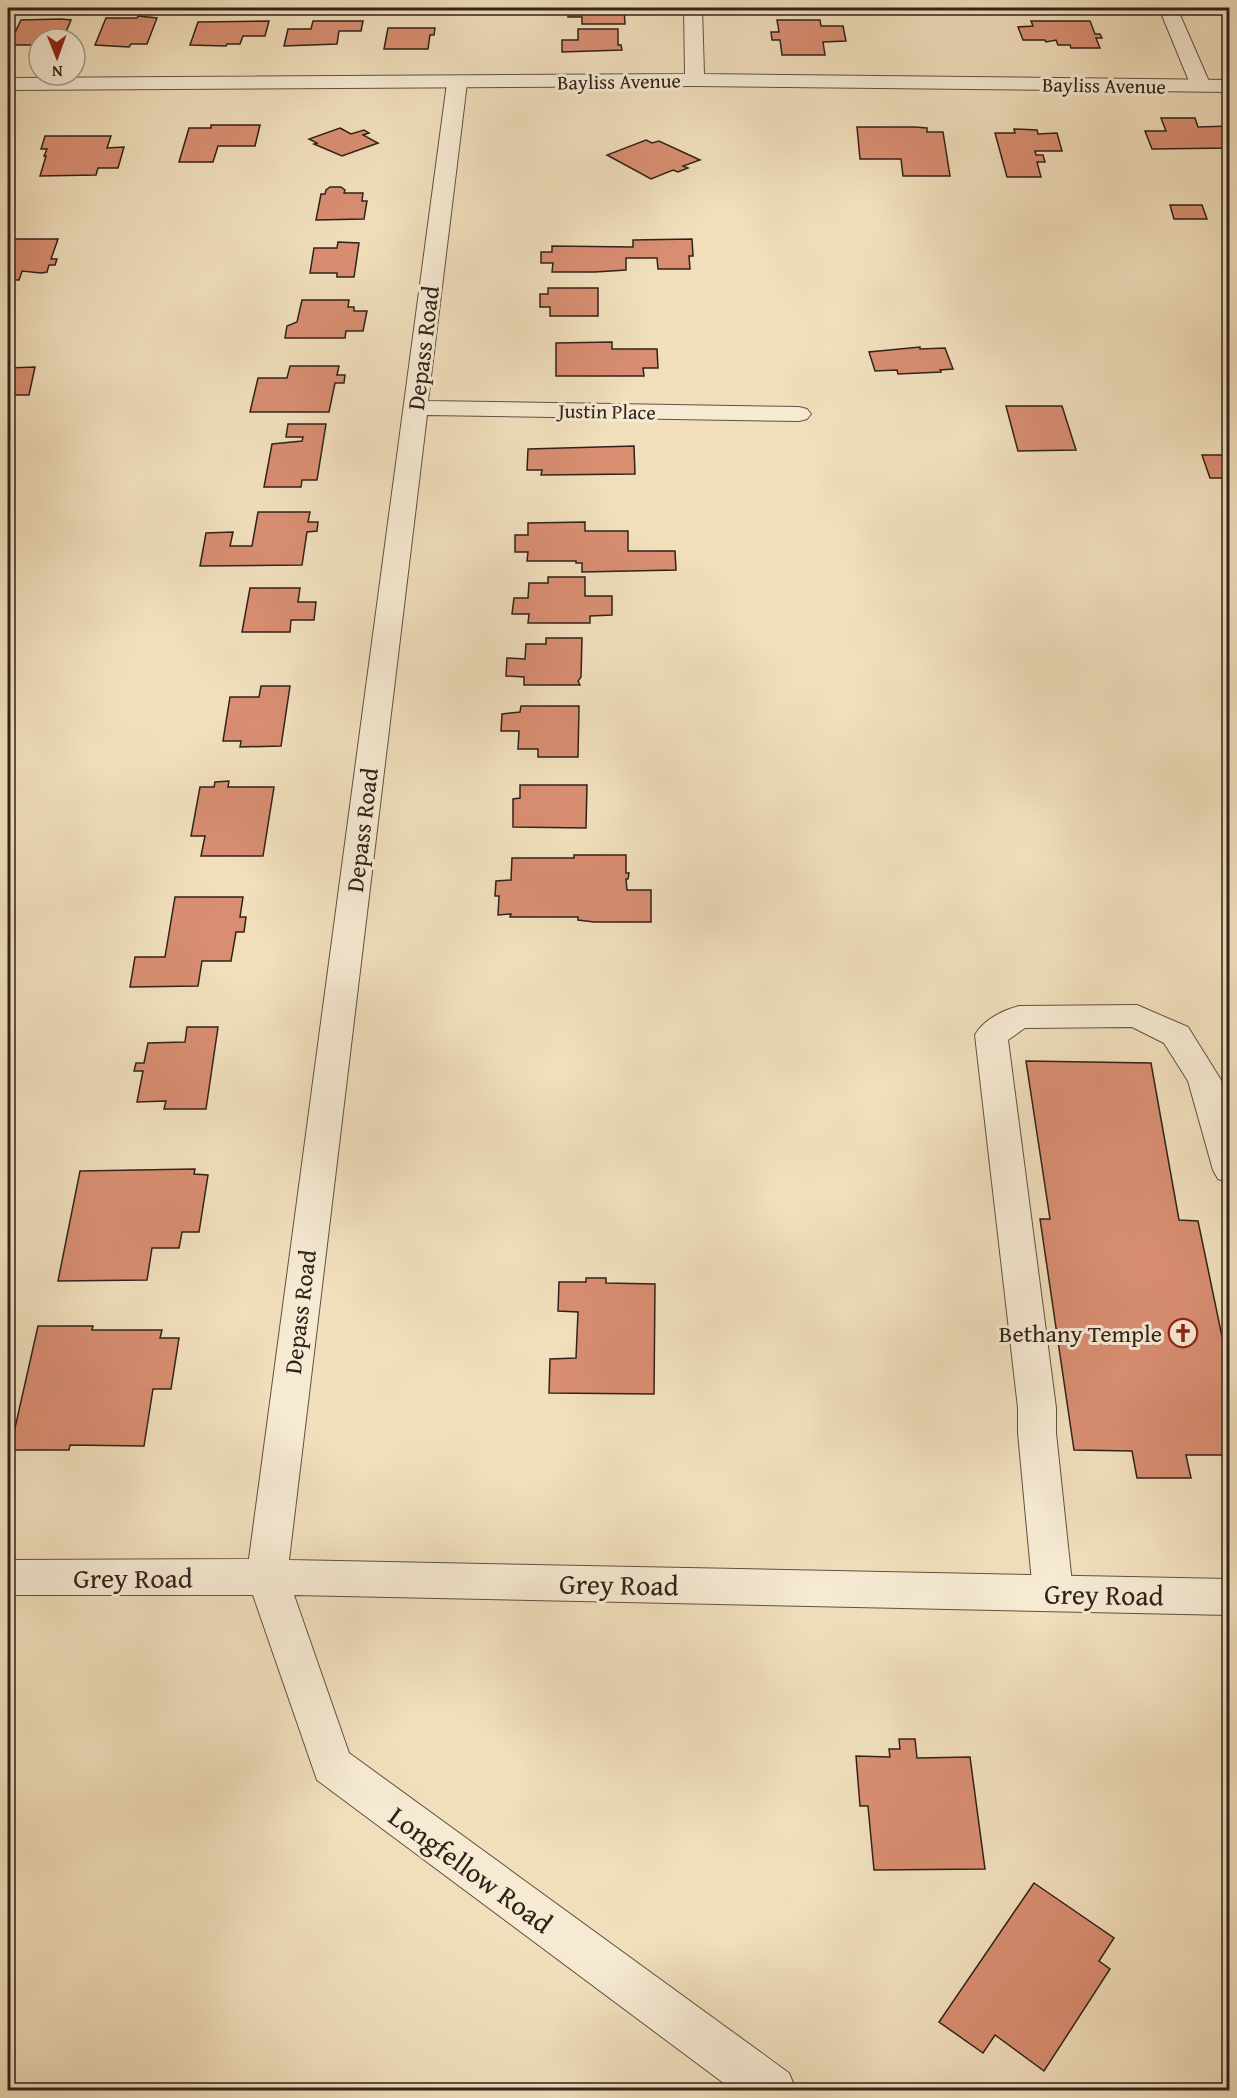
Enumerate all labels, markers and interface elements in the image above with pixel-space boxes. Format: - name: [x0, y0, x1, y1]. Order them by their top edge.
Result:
- north arrow: [27, 27, 87, 87]
- text: N: [51, 60, 63, 84]
- street label: Bayliss Avenue: [557, 65, 681, 97]
- street label: Bayliss Avenue: [1042, 69, 1166, 101]
- street label: Depass Road: [398, 284, 448, 412]
- street label: Justin Place: [555, 396, 656, 426]
- street label: Depass Road: [337, 766, 387, 894]
- street label: Depass Road: [275, 1248, 325, 1376]
- place label: Bethany Temple: [999, 1316, 1162, 1351]
- church icon: Bethany Temple: [1167, 1317, 1199, 1349]
- street label: Grey Road: [73, 1557, 193, 1598]
- street label: Grey Road: [559, 1562, 679, 1606]
- street label: Grey Road: [1044, 1572, 1164, 1616]
- street label: Longfellow Road: [381, 1795, 562, 1943]

